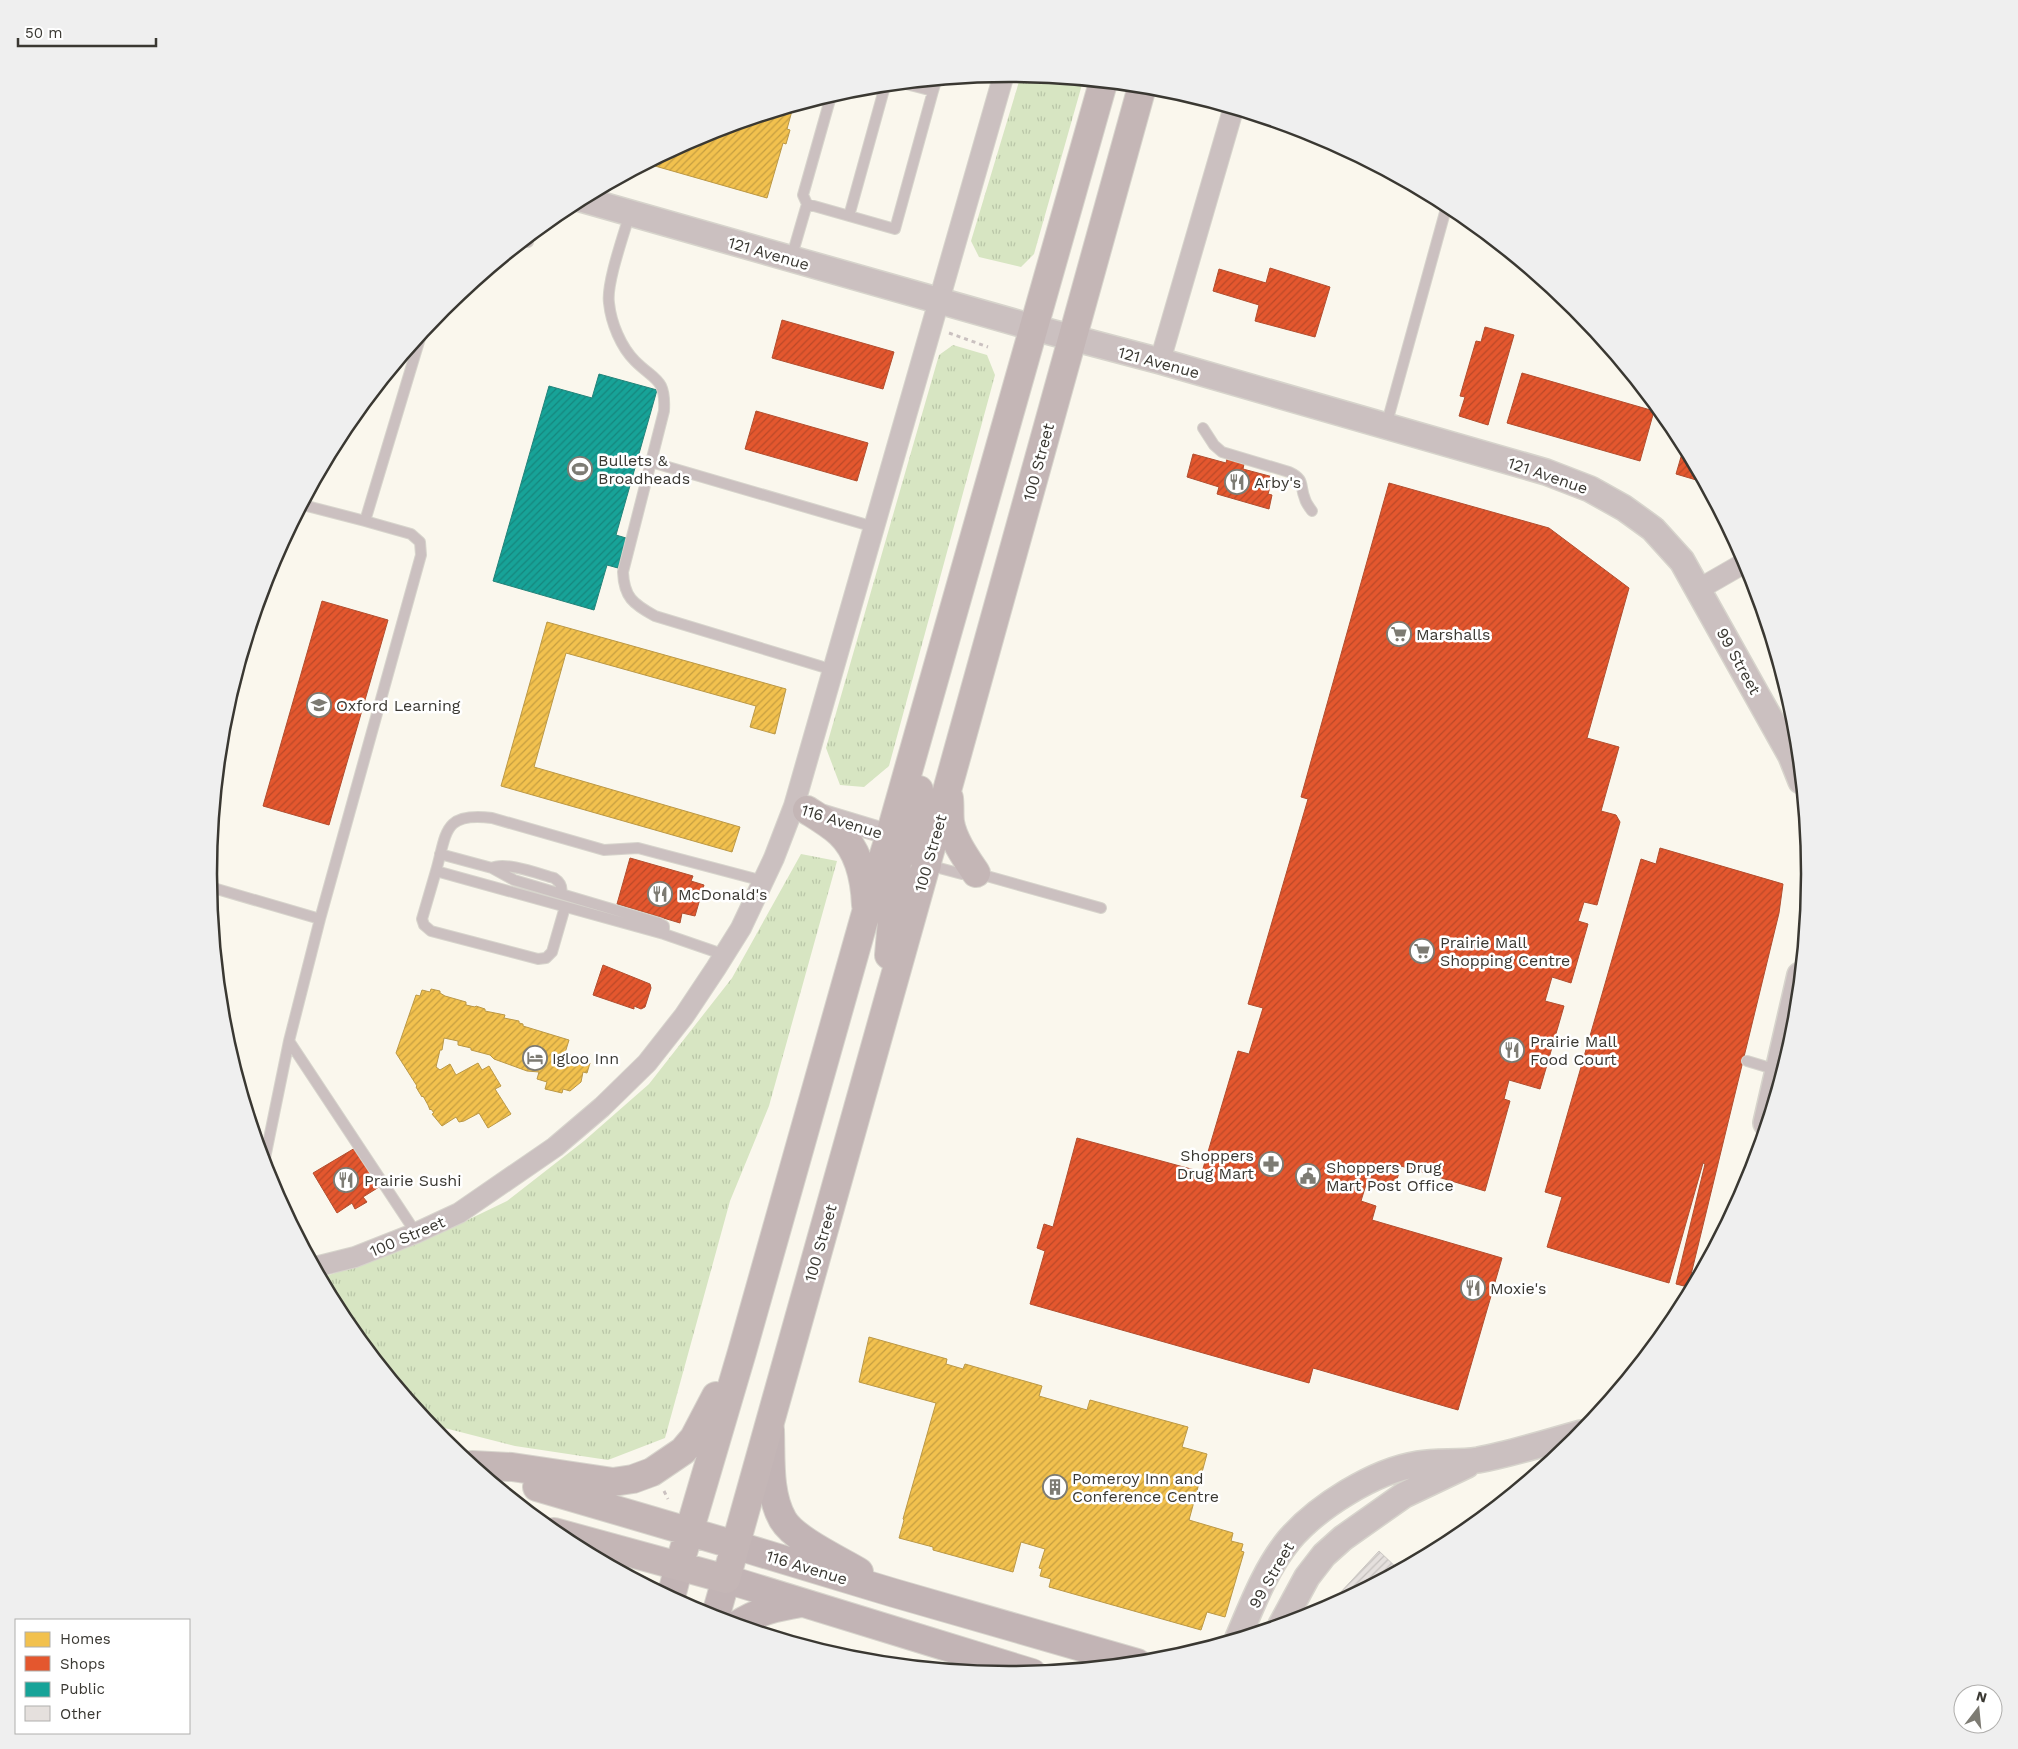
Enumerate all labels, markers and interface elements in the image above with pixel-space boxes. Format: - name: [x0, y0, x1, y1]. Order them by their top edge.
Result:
- scale bar: [18, 15, 155, 47]
- text: 50 m: [25, 24, 62, 42]
- street label: 121 Avenue: [726, 233, 811, 274]
- street label: 121 Avenue: [1116, 343, 1202, 382]
- street label: 100 Street: [1019, 421, 1058, 503]
- place label: Bullets & Broadheads: [598, 451, 690, 488]
- street label: 121 Avenue: [1505, 453, 1590, 498]
- sports icon: Bullets & Broadheads: [567, 456, 593, 482]
- restaurant icon: Arby's: [1224, 469, 1250, 495]
- place label: Arby's: [1254, 473, 1301, 492]
- supermarket icon: Marshalls: [1386, 621, 1412, 647]
- place label: Marshalls: [1416, 625, 1490, 644]
- street label: 99 Street: [1712, 625, 1765, 698]
- school or university icon: Oxford Learning: [306, 692, 332, 718]
- place label: Oxford Learning: [336, 696, 461, 715]
- street label: 116 Avenue: [799, 800, 885, 843]
- street label: 100 Street: [910, 812, 951, 894]
- restaurant icon: McDonald's: [647, 881, 673, 907]
- place label: McDonald's: [678, 885, 768, 904]
- place label: Prairie Mall Shopping Centre: [1440, 933, 1570, 970]
- supermarket icon: Prairie Mall Shopping Centre: [1409, 938, 1435, 964]
- place label: Prairie Mall Food Court: [1530, 1032, 1617, 1069]
- restaurant icon: Prairie Mall Food Court: [1499, 1037, 1525, 1063]
- hotel icon: Igloo Inn: [522, 1045, 548, 1071]
- place label: Igloo Inn: [552, 1049, 619, 1068]
- place label: Shoppers Drug Mart: [1177, 1146, 1254, 1183]
- pharmacy icon: Shoppers Drug Mart: [1258, 1151, 1284, 1177]
- place label: Shoppers Drug Mart Post Office: [1326, 1158, 1454, 1195]
- public building icon: Shoppers Drug Mart Post Office: [1295, 1163, 1321, 1189]
- restaurant icon: Prairie Sushi: [333, 1167, 359, 1193]
- place label: Prairie Sushi: [364, 1171, 462, 1190]
- street label: 100 Street: [800, 1202, 841, 1284]
- street label: 100 Street: [367, 1212, 448, 1261]
- restaurant icon: Moxie's: [1460, 1275, 1486, 1301]
- place label: Moxie's: [1490, 1279, 1547, 1298]
- place label: Pomeroy Inn and Conference Centre: [1072, 1469, 1219, 1506]
- building icon: Pomeroy Inn and Conference Centre: [1042, 1474, 1068, 1500]
- street label: 99 Street: [1245, 1538, 1298, 1612]
- street label: 116 Avenue: [764, 1546, 850, 1589]
- legend: [15, 1619, 190, 1734]
- text: Homes: [60, 1630, 111, 1648]
- text: Shops: [60, 1655, 105, 1673]
- text: Public: [60, 1680, 105, 1698]
- north arrow: [1953, 1684, 2003, 1734]
- text: N: [1974, 1687, 1989, 1706]
- text: Other: [60, 1705, 102, 1723]

